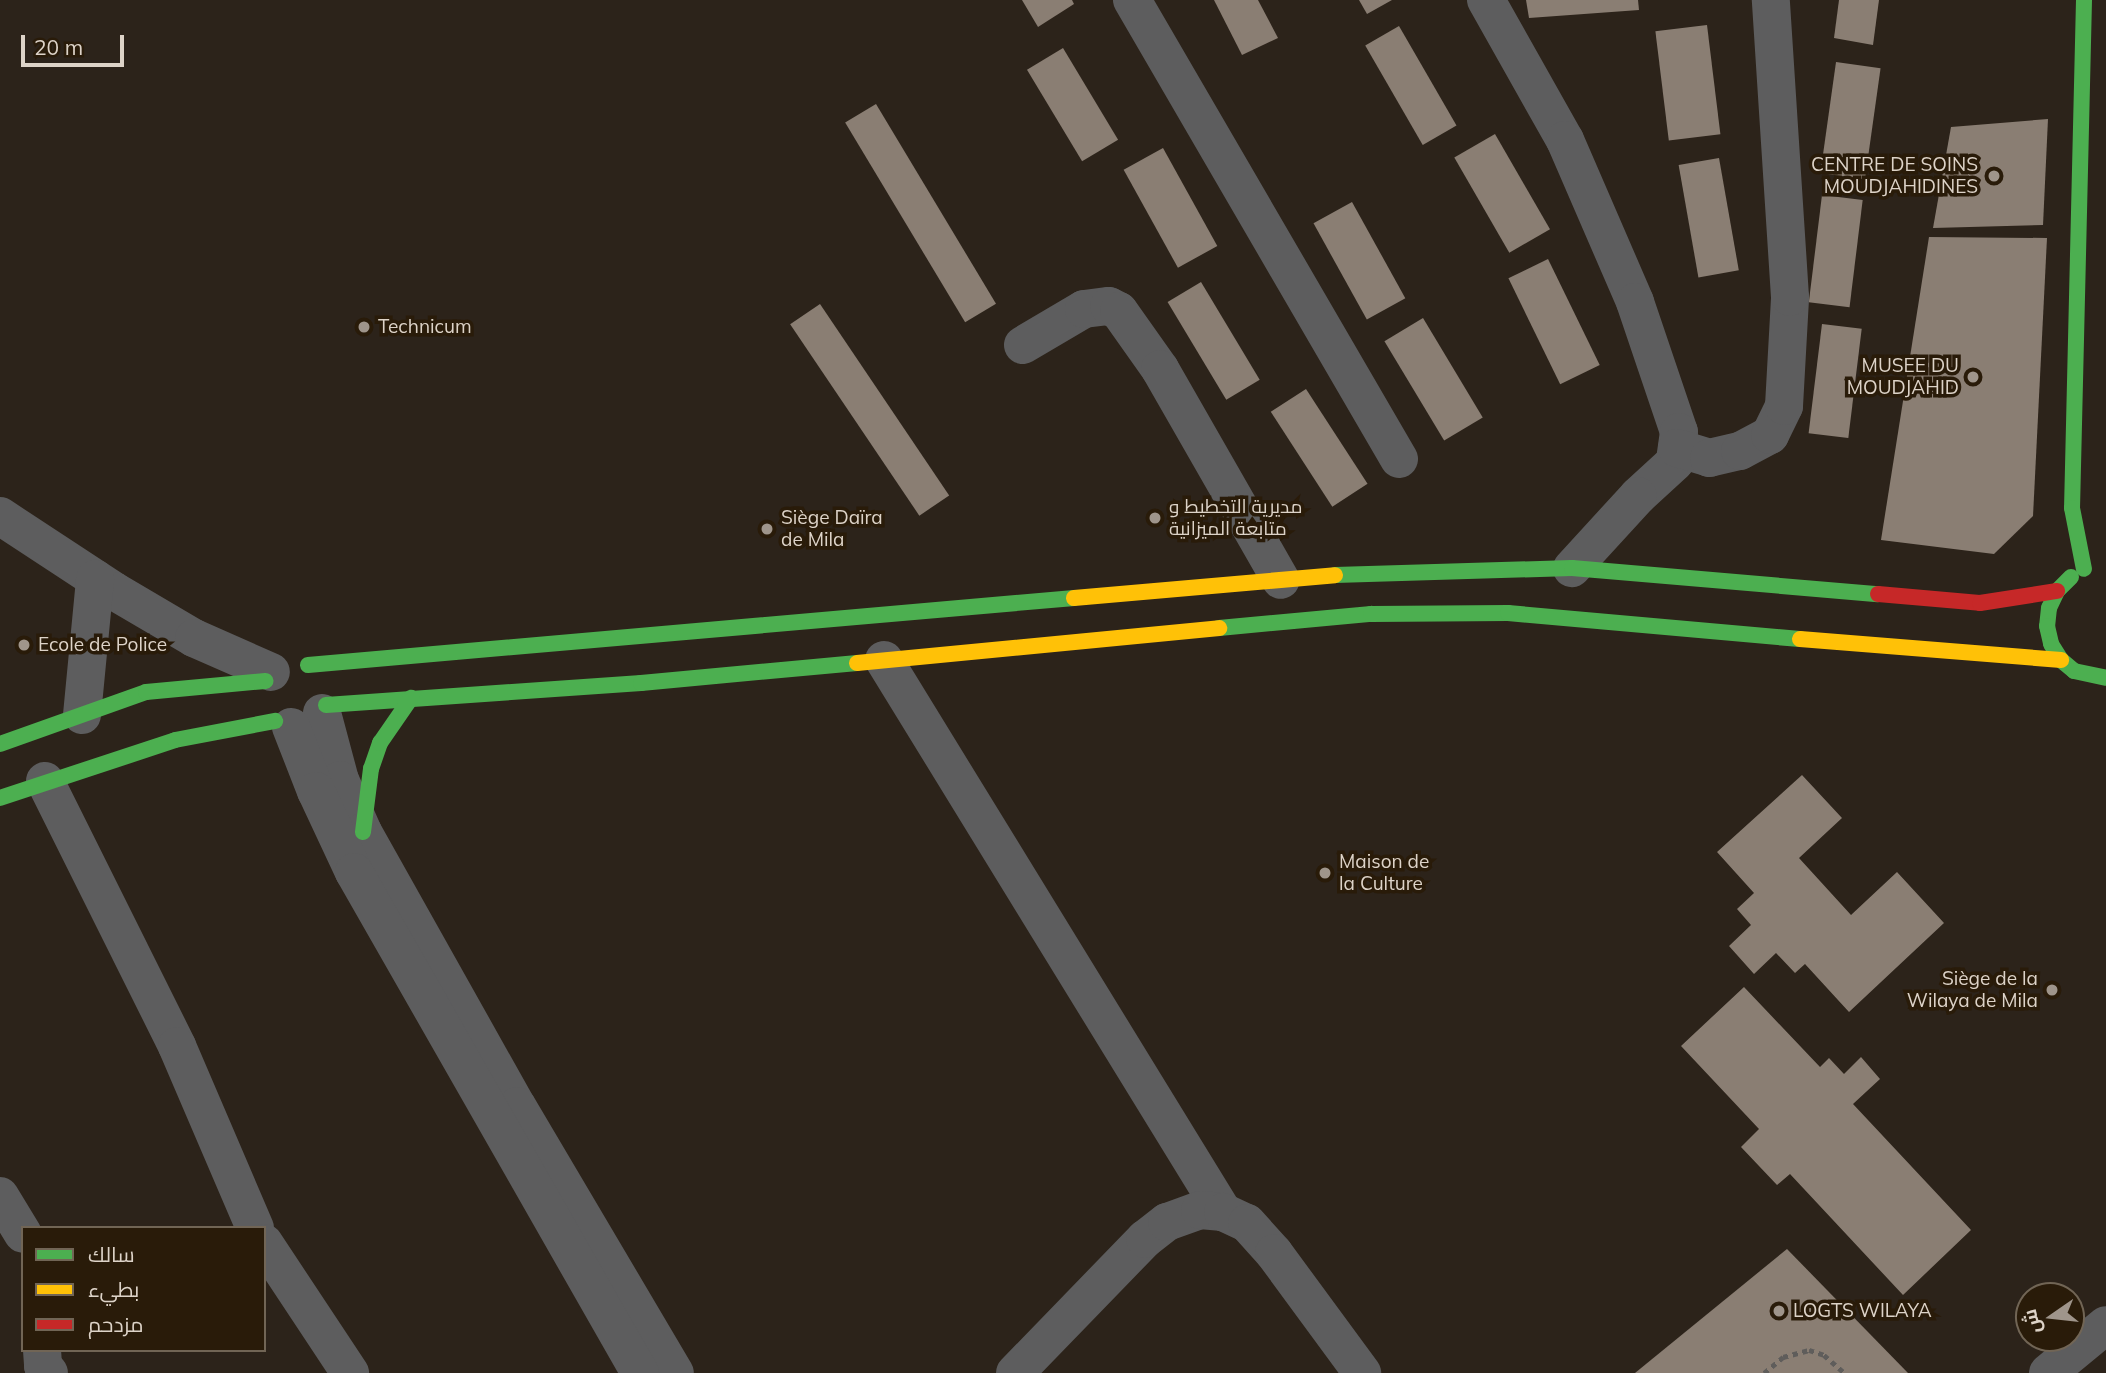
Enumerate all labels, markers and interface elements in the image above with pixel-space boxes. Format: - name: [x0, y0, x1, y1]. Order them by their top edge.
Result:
- scale bar: [24, 21, 128, 65]
- text: 20 m: [34, 34, 83, 60]
- place label: CENTRE DE SOINS MOUDJAHIDINES: [1811, 154, 1978, 198]
- marker: CENTRE DE SOINS MOUDJAHIDINES: [1984, 166, 2004, 186]
- place label: Technicum: [378, 316, 472, 338]
- marker: Technicum: [356, 319, 372, 335]
- place label: MUSEE DU MOUDJAHID: [1847, 355, 1959, 399]
- marker: MUSEE DU MOUDJAHID: [1965, 369, 1981, 385]
- place label: مديرية التخطيط و متابعة الميزانية: [1169, 496, 1302, 540]
- place label: Siège Daïra de Mila: [781, 507, 883, 551]
- marker: مديرية التخطيط و متابعة الميزانية: [1147, 510, 1163, 526]
- marker: Siège Daïra de Mila: [759, 521, 775, 537]
- place label: Ecole de Police: [38, 634, 167, 656]
- marker: Ecole de Police: [16, 637, 32, 653]
- place label: Maison de la Culture: [1339, 851, 1429, 895]
- marker: Maison de la Culture: [1317, 865, 1333, 881]
- place label: Siège de la Wilaya de Mila: [1907, 968, 2038, 1012]
- marker: Siège de la Wilaya de Mila: [2044, 982, 2060, 998]
- legend: [21, 1226, 266, 1352]
- text: سالك: [88, 1241, 135, 1267]
- text: بطيء: [88, 1276, 139, 1302]
- north arrow: [2015, 1282, 2085, 1352]
- place label: LOGTS WILAYA: [1793, 1300, 1932, 1322]
- marker: LOGTS WILAYA: [1771, 1303, 1787, 1319]
- text: ش: [2017, 1307, 2046, 1336]
- text: مزدحم: [88, 1311, 143, 1337]

